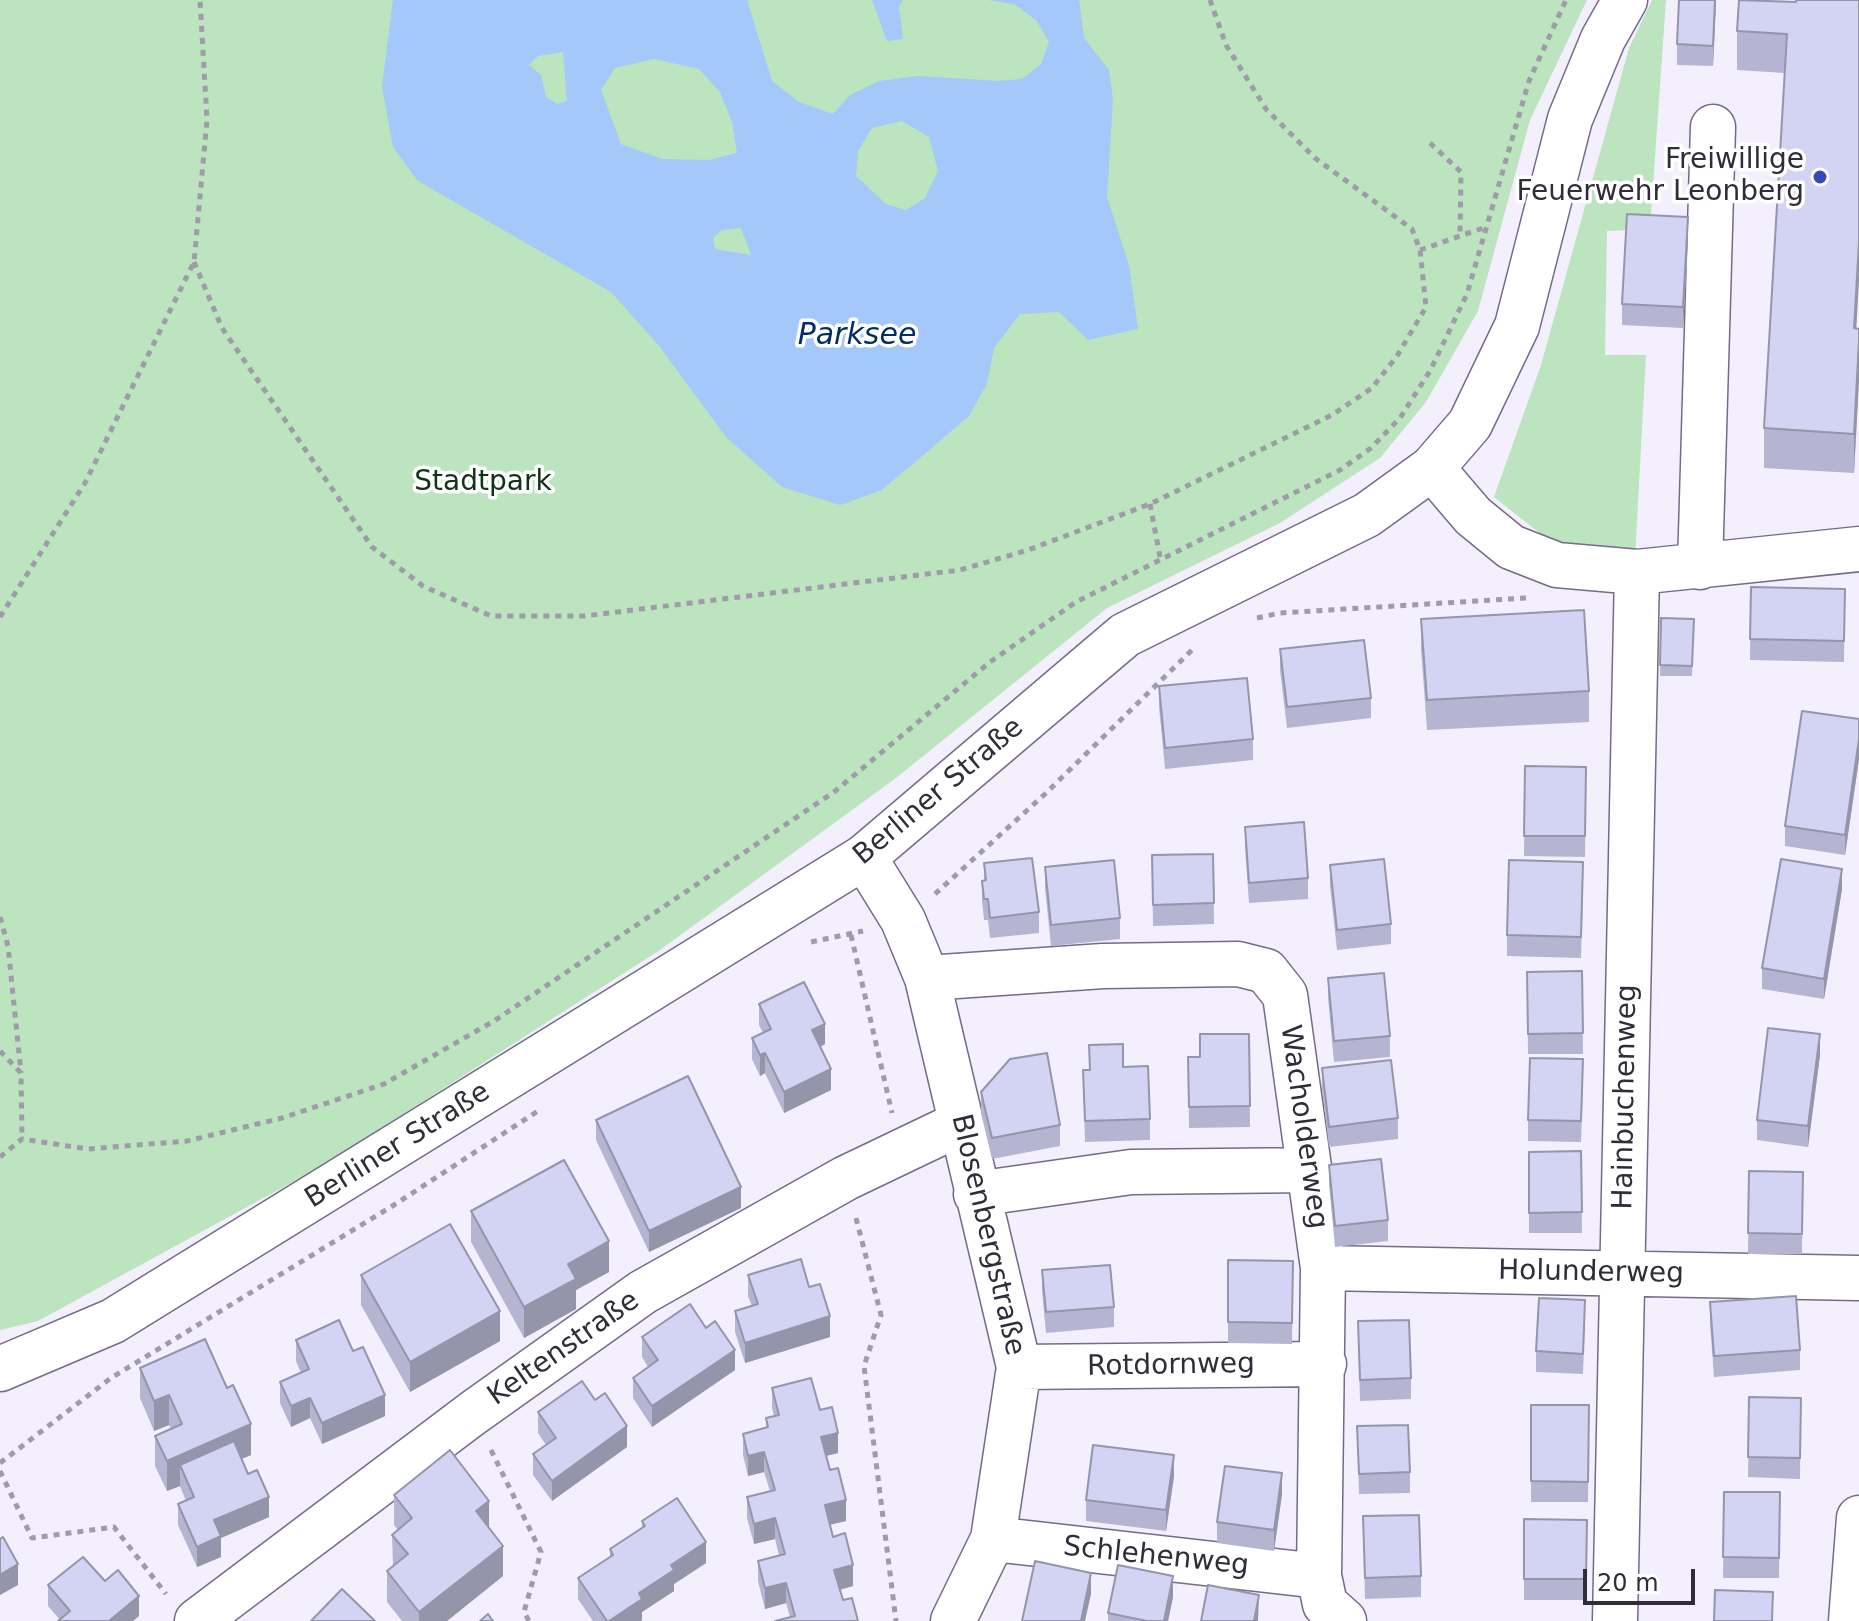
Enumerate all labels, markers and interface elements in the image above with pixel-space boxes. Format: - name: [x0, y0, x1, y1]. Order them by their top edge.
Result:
- place label: Freiwillige Feuerwehr Leonberg: [1516, 144, 1804, 210]
- marker: Freiwillige Feuerwehr Leonberg: [1811, 168, 1829, 186]
- water label: Parksee: [798, 318, 916, 354]
- park label: Stadtpark: [414, 466, 552, 500]
- street label: Berliner Straße: [847, 711, 1031, 873]
- street label: Hainbuchenweg: [1607, 984, 1645, 1210]
- street label: Wacholderweg: [1272, 1023, 1334, 1231]
- street label: Berliner Straße: [300, 1076, 496, 1216]
- street label: Blosenbergstraße: [943, 1111, 1031, 1359]
- street label: Holunderweg: [1498, 1255, 1684, 1291]
- street label: Keltenstraße: [482, 1284, 646, 1414]
- street label: Rotdornweg: [1087, 1348, 1255, 1384]
- street label: Schlehenweg: [1061, 1531, 1251, 1583]
- scale bar: [1587, 1553, 1699, 1603]
- text: 20 m: [1597, 1569, 1659, 1597]

